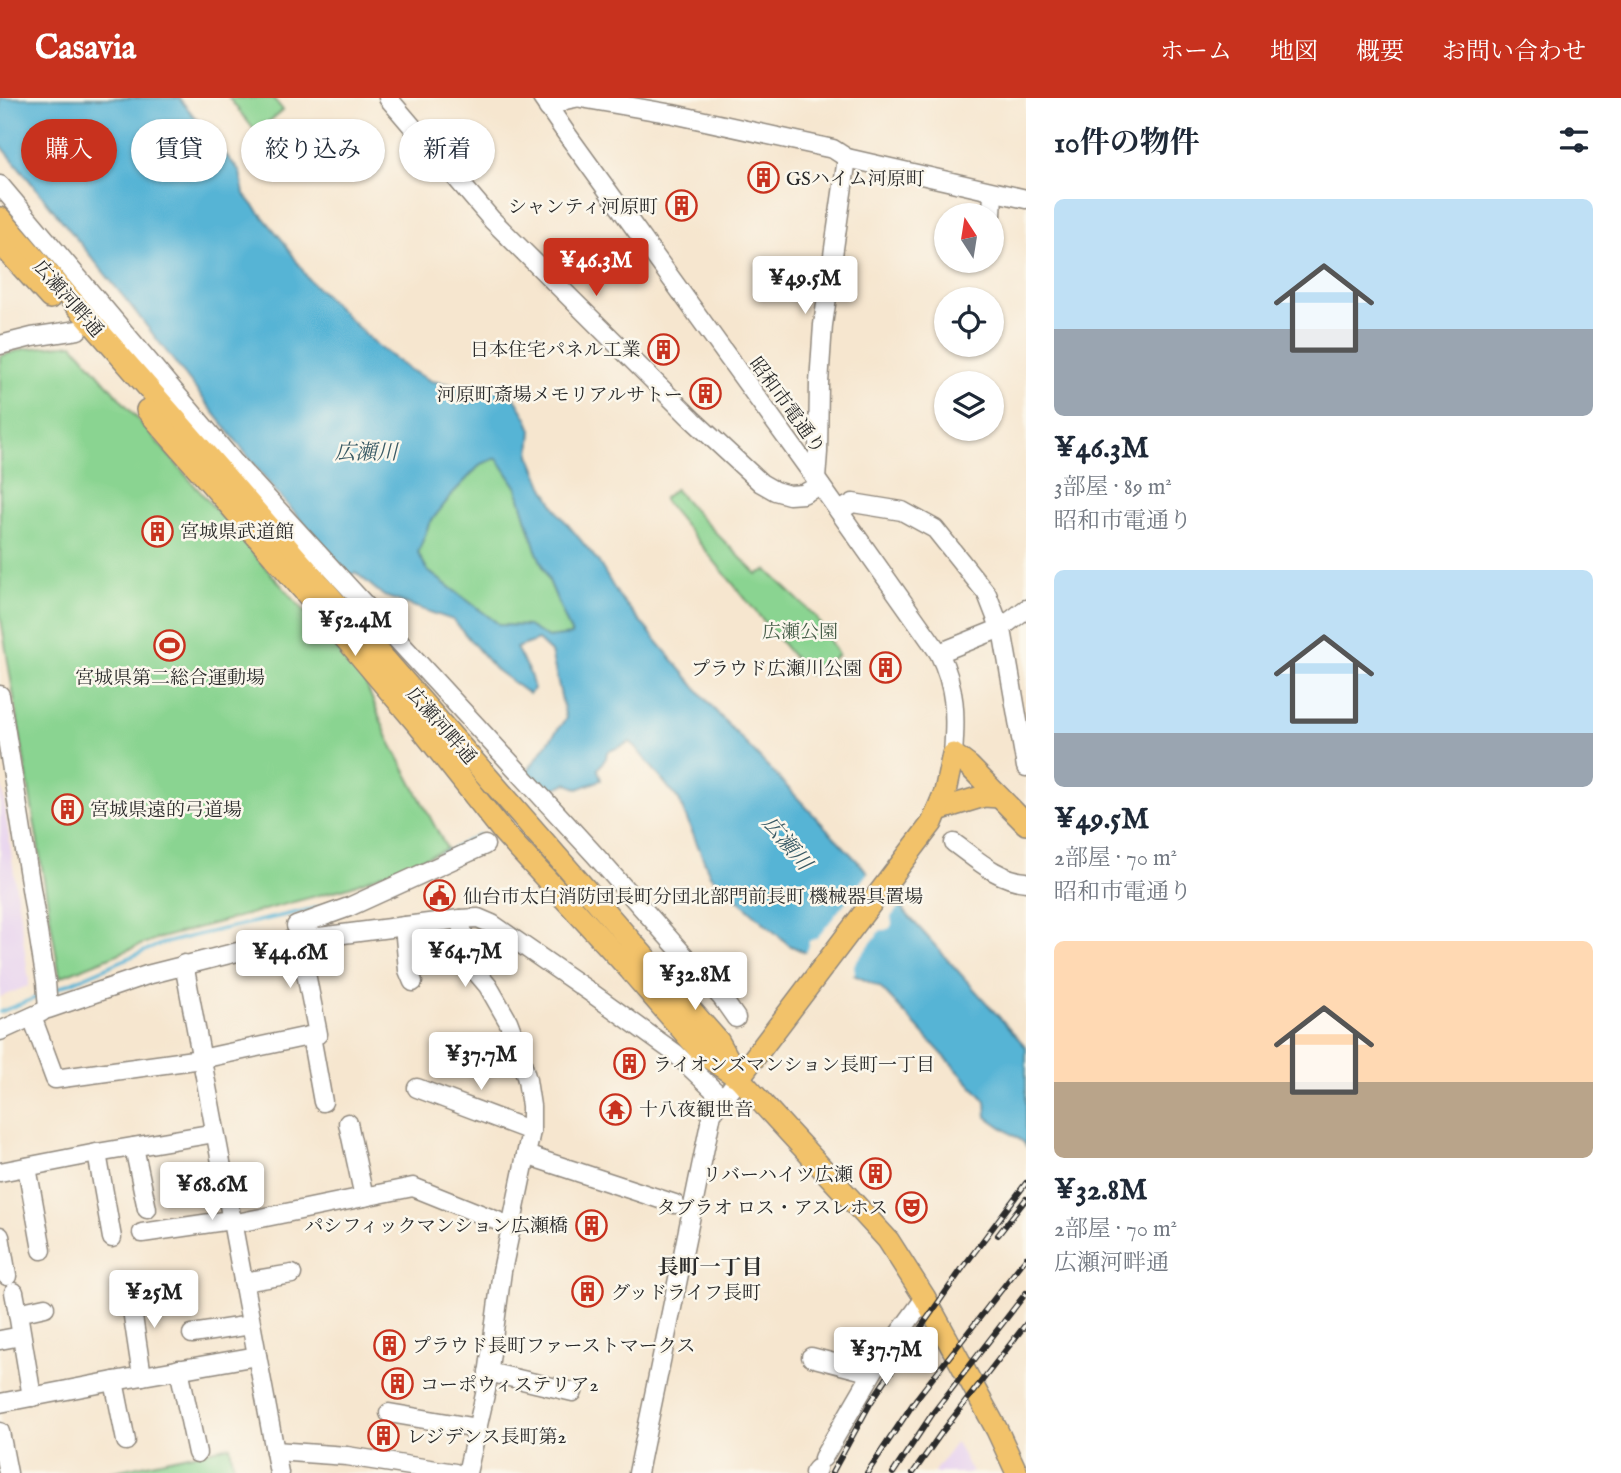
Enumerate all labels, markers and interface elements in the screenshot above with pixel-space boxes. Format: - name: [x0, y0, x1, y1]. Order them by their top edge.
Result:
- text: Casavia: [35, 28, 136, 70]
- text: ホーム: [1160, 37, 1232, 68]
- text: 地図: [1270, 37, 1318, 68]
- text: 概要: [1356, 37, 1404, 68]
- text: お問い合わせ: [1442, 37, 1586, 68]
- chip: 購入: [21, 119, 117, 182]
- chip: 賃貸: [131, 119, 227, 182]
- chip: 絞り込み: [241, 119, 385, 182]
- chip: 新着: [399, 119, 495, 182]
- icon: filters: [1555, 121, 1593, 159]
- text: 10件の物件: [1054, 125, 1200, 163]
- building icon: GSハイム河原町: [746, 161, 780, 195]
- place label: GSハイム河原町: [786, 168, 925, 192]
- building icon: シャンティ河原町: [664, 189, 698, 223]
- place label: シャンティ河原町: [508, 196, 658, 220]
- north arrow: [934, 203, 1004, 273]
- map controls: [934, 203, 1004, 441]
- pin: ¥46.3M: [539, 238, 653, 298]
- icon: home: [1261, 245, 1387, 371]
- text: ¥46.3M: [560, 246, 632, 275]
- street label: 広瀬河畔通: [27, 256, 108, 343]
- pin: ¥49.5M: [748, 256, 862, 316]
- text: ¥49.5M: [769, 264, 841, 293]
- button: locate: [934, 287, 1004, 357]
- building icon: 日本住宅パネル工業: [647, 332, 681, 366]
- place label: 日本住宅パネル工業: [470, 339, 641, 363]
- street label: 昭和市電通り: [743, 353, 830, 459]
- button: layers: [934, 371, 1004, 441]
- building icon: 河原町斎場メモリアルサトー: [689, 377, 723, 411]
- place label: 河原町斎場メモリアルサトー: [437, 384, 683, 408]
- text: ¥46.3M: [1054, 430, 1149, 468]
- water label: 広瀬川: [335, 440, 399, 467]
- text: 3部屋 · 89 m²: [1054, 473, 1172, 502]
- text: 昭和市電通り: [1054, 507, 1192, 536]
- building icon: 宮城県武道館: [140, 514, 174, 548]
- place label: 宮城県武道館: [180, 521, 294, 545]
- pin: ¥52.4M: [298, 598, 412, 658]
- text: ¥52.4M: [318, 606, 392, 635]
- icon: home: [1261, 616, 1387, 742]
- park label: 広瀬公園: [762, 621, 838, 645]
- sports icon: 宮城県第二総合運動場: [153, 629, 187, 663]
- building icon: プラウド広瀬川公園: [868, 651, 902, 685]
- place label: プラウド広瀬川公園: [691, 658, 862, 682]
- place label: 宮城県第二総合運動場: [75, 667, 265, 691]
- street label: 広瀬河畔通: [400, 683, 481, 770]
- building icon: 宮城県遠的弓道場: [50, 792, 84, 826]
- place label: 宮城県遠的弓道場: [90, 799, 242, 823]
- text: ¥49.5M: [1054, 801, 1149, 839]
- water label: 広瀬川: [755, 811, 818, 878]
- text: 2部屋 · 70 m²: [1054, 844, 1177, 873]
- text: 昭和市電通り: [1054, 878, 1192, 907]
- public building icon: 仙台市太白消防団長町分団北部門前長町 機械器具置場: [423, 879, 457, 913]
- place label: 仙台市太白消防団長町分団北部門前長町 機械器具置場: [463, 886, 923, 910]
- pin: ¥44.6M: [233, 930, 347, 990]
- pin: ¥64.7M: [408, 930, 522, 989]
- text: ¥64.7M: [428, 937, 502, 966]
- text: ¥44.6M: [252, 938, 328, 967]
- pin: ¥32.8M: [638, 953, 752, 1012]
- text: ¥32.8M: [659, 960, 731, 989]
- icon: home: [1261, 987, 1387, 1113]
- pin: ¥37.7M: [424, 1032, 538, 1092]
- text: ¥37.7M: [445, 1040, 517, 1069]
- building icon: ライオンズマンション長町一丁目: [613, 1047, 647, 1081]
- place label: ライオンズマンション長町一丁目: [653, 1054, 935, 1078]
- temple icon: 十八夜観世音: [599, 1092, 633, 1126]
- place label: 十八夜観世音: [639, 1099, 753, 1123]
- building icon: リバーハイツ広瀬: [859, 1157, 893, 1191]
- pin: ¥68.6M: [155, 1162, 269, 1222]
- place label: リバーハイツ広瀬: [703, 1164, 853, 1188]
- text: ¥68.6M: [176, 1170, 248, 1199]
- text: ¥32.8M: [1054, 1172, 1148, 1210]
- theatre icon: タブラオ ロス・アスレホス: [894, 1190, 928, 1224]
- place label: タブラオ ロス・アスレホス: [657, 1197, 888, 1221]
- building icon: パシフィックマンション広瀬橋: [574, 1208, 608, 1242]
- place label: パシフィックマンション広瀬橋: [304, 1215, 568, 1239]
- text: 2部屋 · 70 m²: [1054, 1215, 1177, 1244]
- text: 広瀬河畔通: [1054, 1249, 1169, 1278]
- district label: 長町一丁目: [658, 1255, 763, 1282]
- pin: ¥25M: [113, 1270, 195, 1330]
- building icon: グッドライフ長町: [571, 1275, 605, 1309]
- text: ¥25M: [125, 1278, 183, 1307]
- place label: グッドライフ長町: [611, 1282, 761, 1306]
- building icon: プラウド長町ファーストマークス: [372, 1328, 406, 1362]
- pin: ¥37.7M: [829, 1328, 943, 1387]
- place label: プラウド長町ファーストマークス: [412, 1335, 695, 1359]
- text: ¥37.7M: [850, 1335, 922, 1364]
- building icon: コーポウィステリア2: [380, 1367, 414, 1401]
- place label: コーポウィステリア2: [420, 1374, 598, 1398]
- building icon: レジデンス長町第2: [367, 1419, 401, 1453]
- place label: レジデンス長町第2: [407, 1426, 567, 1450]

